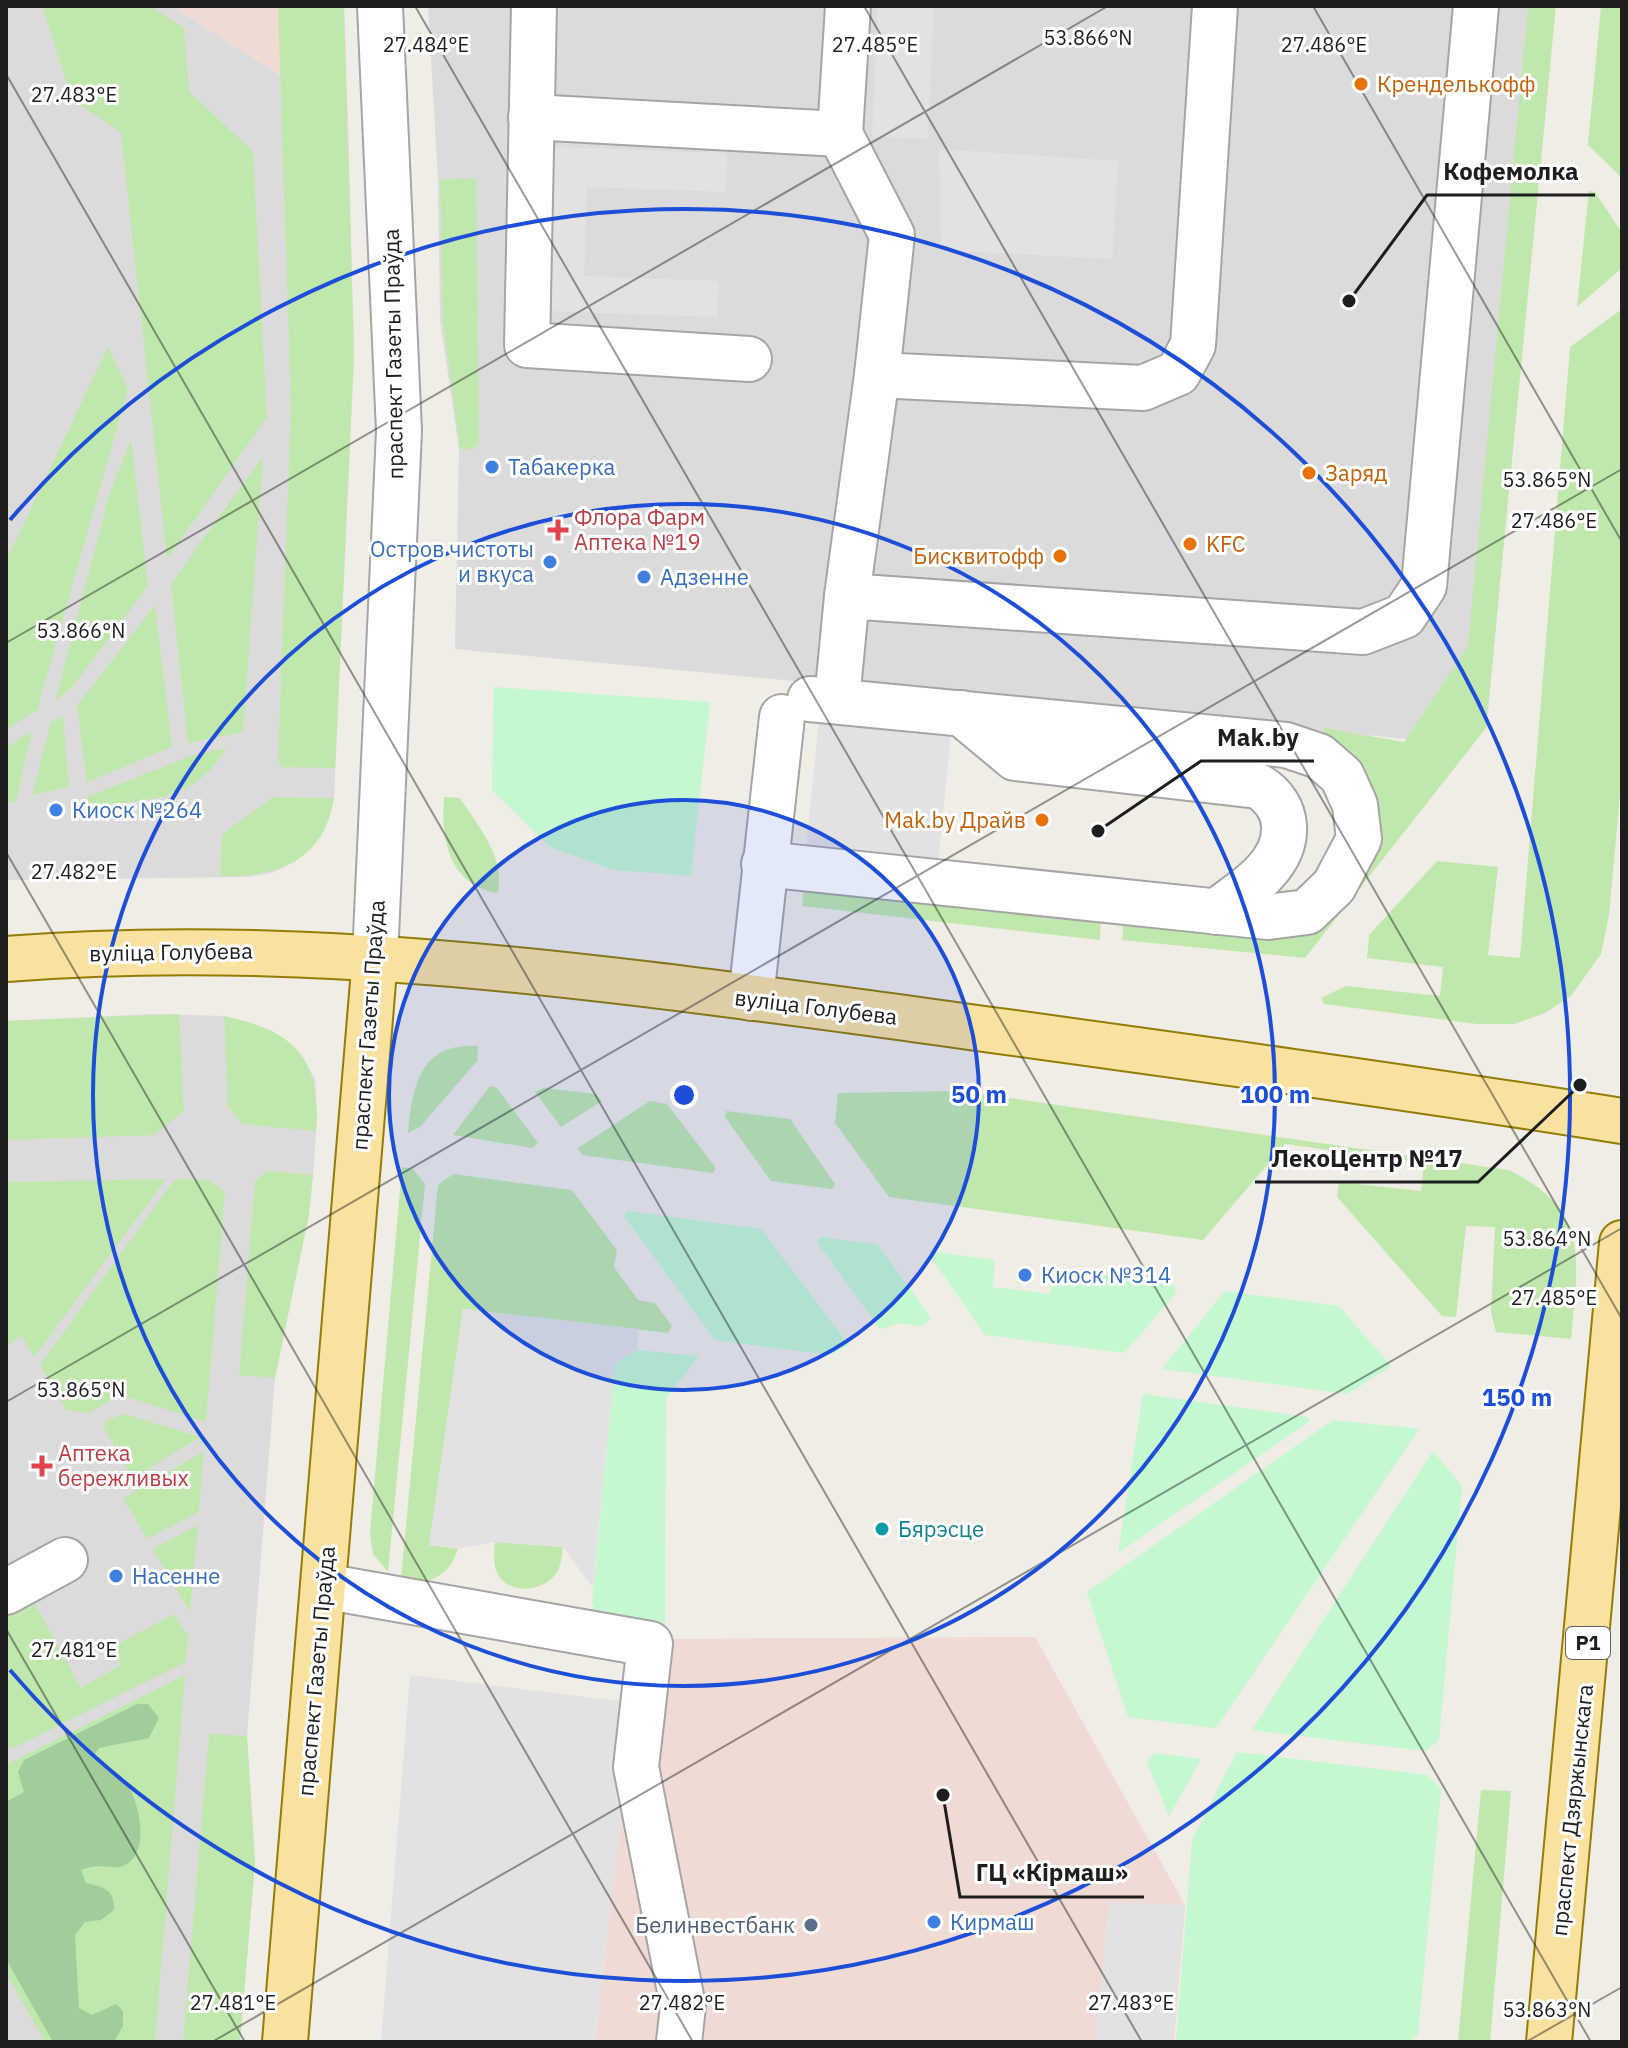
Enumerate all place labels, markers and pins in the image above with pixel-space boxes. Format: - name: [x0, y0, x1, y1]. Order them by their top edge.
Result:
- place label: Кренделькофф: [1377, 69, 1536, 98]
- marker: Кренделькофф: [1352, 75, 1370, 93]
- callout: Кофемолка: [1427, 147, 1595, 195]
- place label: Табакерка: [508, 452, 616, 481]
- marker: Табакерка: [483, 458, 501, 476]
- place label: Заряд: [1325, 458, 1387, 487]
- marker: Заряд: [1300, 464, 1318, 482]
- place label: Флора Фарм Аптека №19: [574, 502, 705, 556]
- marker: Флора Фарм Аптека №19: [549, 521, 567, 539]
- place label: KFC: [1206, 529, 1246, 558]
- place label: Остров чистоты и вкуса: [370, 534, 534, 588]
- marker: KFC: [1181, 535, 1199, 553]
- place label: Бисквитофф: [913, 541, 1044, 570]
- marker: Бисквитофф: [1051, 547, 1069, 565]
- marker: Остров чистоты и вкуса: [541, 553, 559, 571]
- place label: Адзенне: [660, 562, 749, 591]
- marker: Адзенне: [635, 568, 653, 586]
- callout: Mak.by: [1201, 713, 1314, 761]
- place label: Киоск №264: [72, 795, 202, 824]
- marker: Киоск №264: [47, 801, 65, 819]
- place label: Маk.by Драйв: [884, 805, 1026, 834]
- marker: Маk.by Драйв: [1033, 811, 1051, 829]
- centre of rings: [670, 1081, 698, 1109]
- callout: ЛекоЦентр №17: [1255, 1134, 1478, 1182]
- place label: Киоск №314: [1041, 1260, 1171, 1289]
- marker: Киоск №314: [1016, 1266, 1034, 1284]
- place label: Аптека бережливых: [58, 1438, 189, 1492]
- marker: Аптека бережливых: [33, 1457, 51, 1475]
- place label: Бярэсце: [898, 1514, 984, 1543]
- marker: Бярэсце: [873, 1520, 891, 1538]
- place label: Насенне: [132, 1561, 220, 1590]
- marker: Насенне: [107, 1567, 125, 1585]
- callout: ГЦ «Кірмаш»: [960, 1849, 1144, 1897]
- place label: Кирмаш: [950, 1907, 1035, 1936]
- place label: Белинвестбанк: [635, 1910, 795, 1939]
- marker: Кирмаш: [925, 1913, 943, 1931]
- marker: Белинвестбанк: [802, 1916, 820, 1934]

